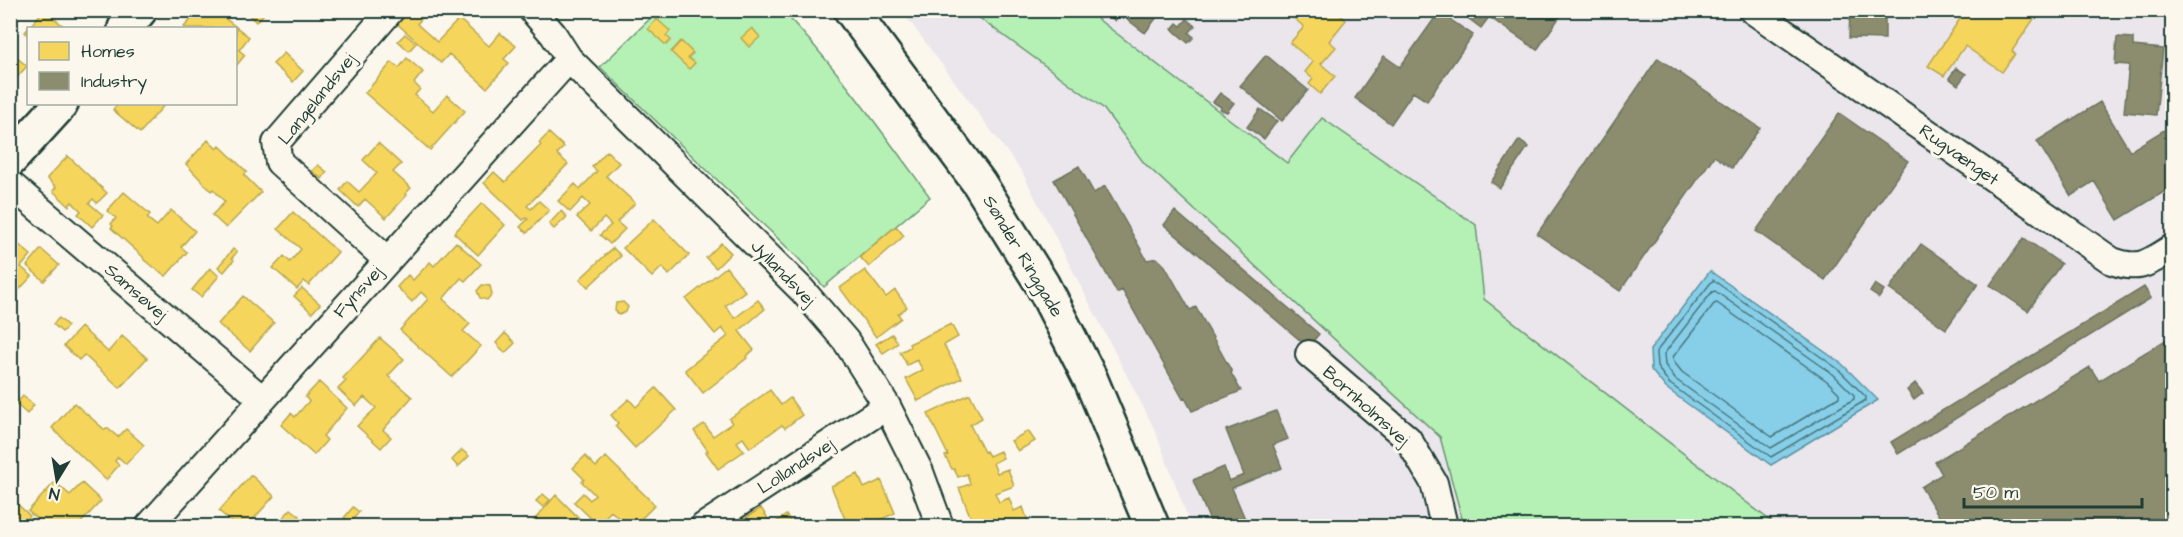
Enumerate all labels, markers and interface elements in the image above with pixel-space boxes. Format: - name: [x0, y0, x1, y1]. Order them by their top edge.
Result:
- legend: [27, 27, 237, 105]
- text: Homes: [81, 39, 135, 64]
- street label: Langelandsvej: [272, 47, 363, 151]
- text: Industry: [81, 69, 147, 95]
- street label: Rugvænget: [1913, 118, 2005, 193]
- street label: Sønder Ringgade: [976, 190, 1069, 322]
- street label: Jyllandsvej: [744, 234, 822, 313]
- street label: Samsøvej: [99, 258, 174, 327]
- street label: Fynsvej: [328, 260, 390, 324]
- street label: Bornholmsvej: [1317, 360, 1415, 452]
- street label: Lollandsvej: [753, 431, 840, 500]
- north arrow: [27, 450, 87, 510]
- scale bar: [1964, 471, 2142, 509]
- text: 50 m: [1973, 480, 2018, 505]
- text: N: [47, 482, 61, 505]

